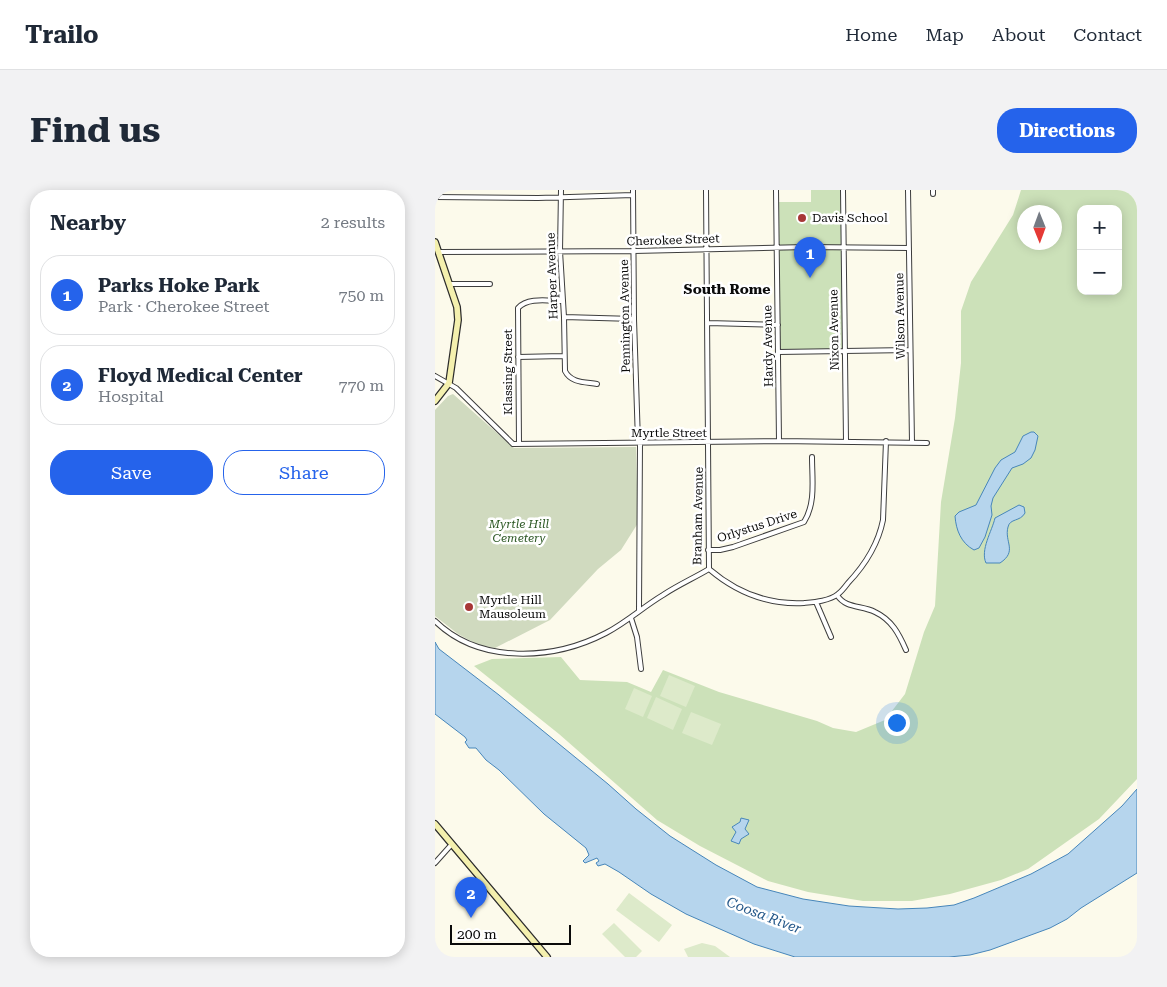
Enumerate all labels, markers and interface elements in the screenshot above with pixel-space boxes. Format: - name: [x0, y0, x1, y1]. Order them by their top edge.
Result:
- text: Trailo: [25, 21, 99, 49]
- text: Home: [845, 24, 897, 45]
- text: Map: [925, 24, 964, 45]
- text: About: [992, 24, 1045, 45]
- text: Contact: [1073, 24, 1142, 45]
- button: Directions: [997, 108, 1137, 153]
- text: Find us: [30, 110, 160, 151]
- north arrow: [1017, 205, 1062, 250]
- map controls: [1077, 205, 1122, 295]
- button: +: [1077, 205, 1122, 250]
- text: Nearby: [50, 211, 126, 235]
- place label: Davis School: [812, 211, 888, 225]
- marker: Davis School: [796, 212, 808, 224]
- text: 2 results: [321, 213, 385, 232]
- street label: Cherokee Street: [626, 231, 720, 249]
- street label: Harper Avenue: [543, 232, 561, 320]
- pin: 1: [794, 237, 826, 278]
- button: −: [1077, 250, 1122, 295]
- street label: Pennington Avenue: [617, 259, 633, 373]
- street label: Wilson Avenue: [892, 272, 908, 359]
- text: Parks Hoke Park: [98, 274, 260, 297]
- district label: South Rome: [684, 281, 770, 297]
- text: 1: [63, 286, 71, 305]
- text: 750 m: [338, 286, 384, 305]
- street label: Nixon Avenue: [826, 289, 842, 371]
- text: Park · Cherokee Street: [98, 297, 269, 316]
- street label: Hardy Avenue: [760, 304, 776, 387]
- street label: Klassing Street: [501, 328, 515, 415]
- text: Floyd Medical Center: [98, 364, 303, 387]
- text: 2: [63, 376, 71, 395]
- text: 770 m: [338, 376, 384, 395]
- text: Hospital: [98, 387, 164, 406]
- street label: Myrtle Street: [631, 426, 707, 440]
- button: Save: [50, 450, 213, 495]
- button: Share: [223, 450, 385, 495]
- street label: Branham Avenue: [690, 466, 706, 565]
- street label: Orlystus Drive: [715, 506, 799, 545]
- park label: Myrtle Hill Cemetery: [488, 517, 550, 545]
- place label: Myrtle Hill Mausoleum: [479, 593, 546, 621]
- marker: Myrtle Hill Mausoleum: [463, 601, 475, 613]
- your location: [884, 710, 910, 736]
- pin: 2: [455, 877, 487, 918]
- water label: Coosa River: [724, 893, 804, 937]
- scale bar: [450, 922, 571, 945]
- text: 200 m: [457, 926, 497, 942]

